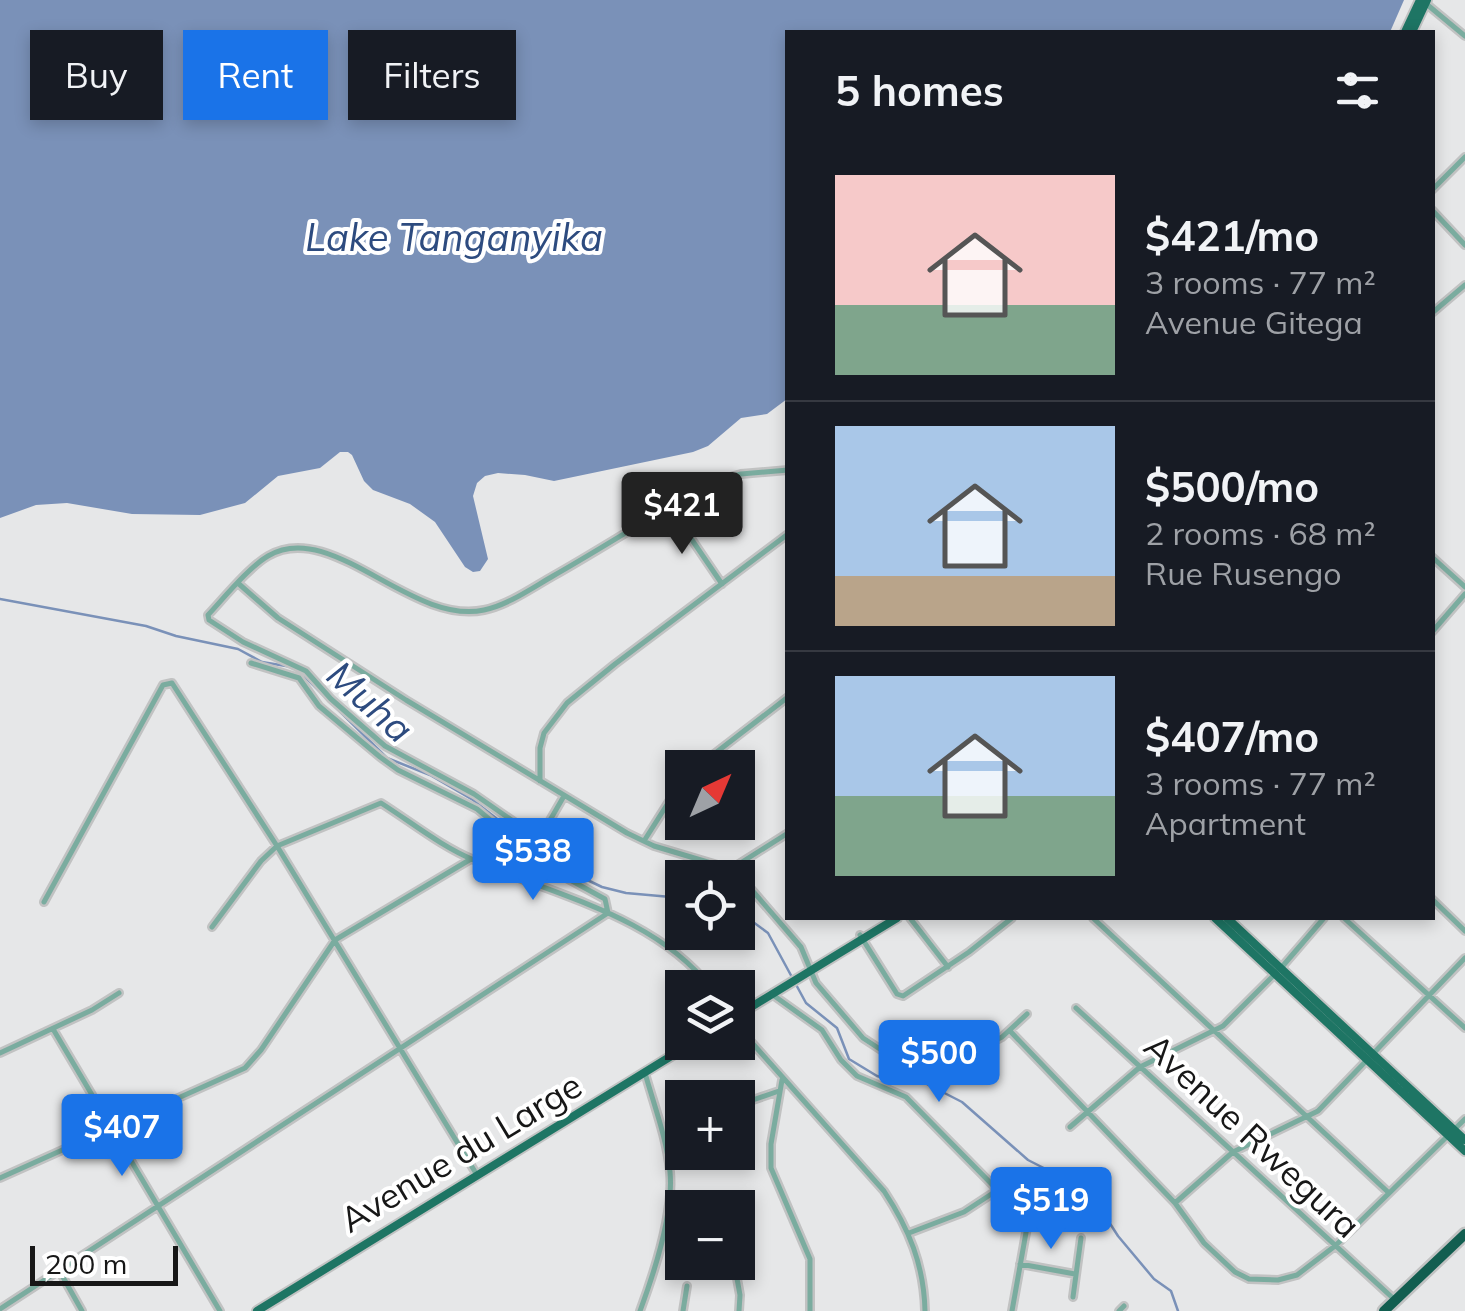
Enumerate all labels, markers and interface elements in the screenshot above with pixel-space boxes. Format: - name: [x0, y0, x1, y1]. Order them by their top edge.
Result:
- chip: Buy: [30, 30, 163, 120]
- chip: Rent: [183, 30, 328, 120]
- chip: Filters: [348, 30, 516, 120]
- icon: filters: [1330, 63, 1385, 118]
- text: 5 homes: [835, 64, 1004, 117]
- text: $421/mo: [1145, 209, 1319, 262]
- water label: Lake Tanganyika: [305, 213, 603, 261]
- icon: home: [915, 215, 1035, 335]
- text: 3 rooms · 77 m²: [1145, 262, 1376, 302]
- text: Avenue Gitega: [1145, 302, 1363, 342]
- text: $500/mo: [1145, 460, 1319, 513]
- icon: home: [915, 466, 1035, 586]
- pin: $421: [623, 472, 741, 557]
- text: $421: [644, 484, 720, 524]
- text: 2 rooms · 68 m²: [1145, 513, 1376, 553]
- text: Rue Rusengo: [1145, 553, 1342, 593]
- water label: Muha: [318, 650, 424, 752]
- text: $407/mo: [1145, 710, 1319, 763]
- icon: home: [915, 716, 1035, 836]
- north arrow: [665, 750, 755, 840]
- map controls: [665, 750, 755, 1280]
- text: 3 rooms · 77 m²: [1145, 763, 1376, 803]
- text: Apartment: [1145, 803, 1306, 843]
- pin: $538: [474, 818, 592, 903]
- text: $538: [495, 830, 571, 870]
- button: locate: [665, 860, 755, 950]
- button: layers: [665, 970, 755, 1060]
- pin: $500: [880, 1020, 998, 1105]
- street label: Avenue Rwegura: [1136, 1024, 1370, 1247]
- text: $500: [901, 1032, 977, 1072]
- street label: Avenue du Large: [332, 1063, 589, 1242]
- button: +: [665, 1080, 755, 1170]
- pin: $407: [63, 1094, 181, 1179]
- text: $407: [84, 1106, 160, 1146]
- pin: $519: [992, 1167, 1110, 1252]
- text: $519: [1013, 1179, 1089, 1219]
- button: −: [665, 1190, 755, 1280]
- scale bar: [30, 1241, 178, 1286]
- text: 200 m: [45, 1246, 127, 1281]

